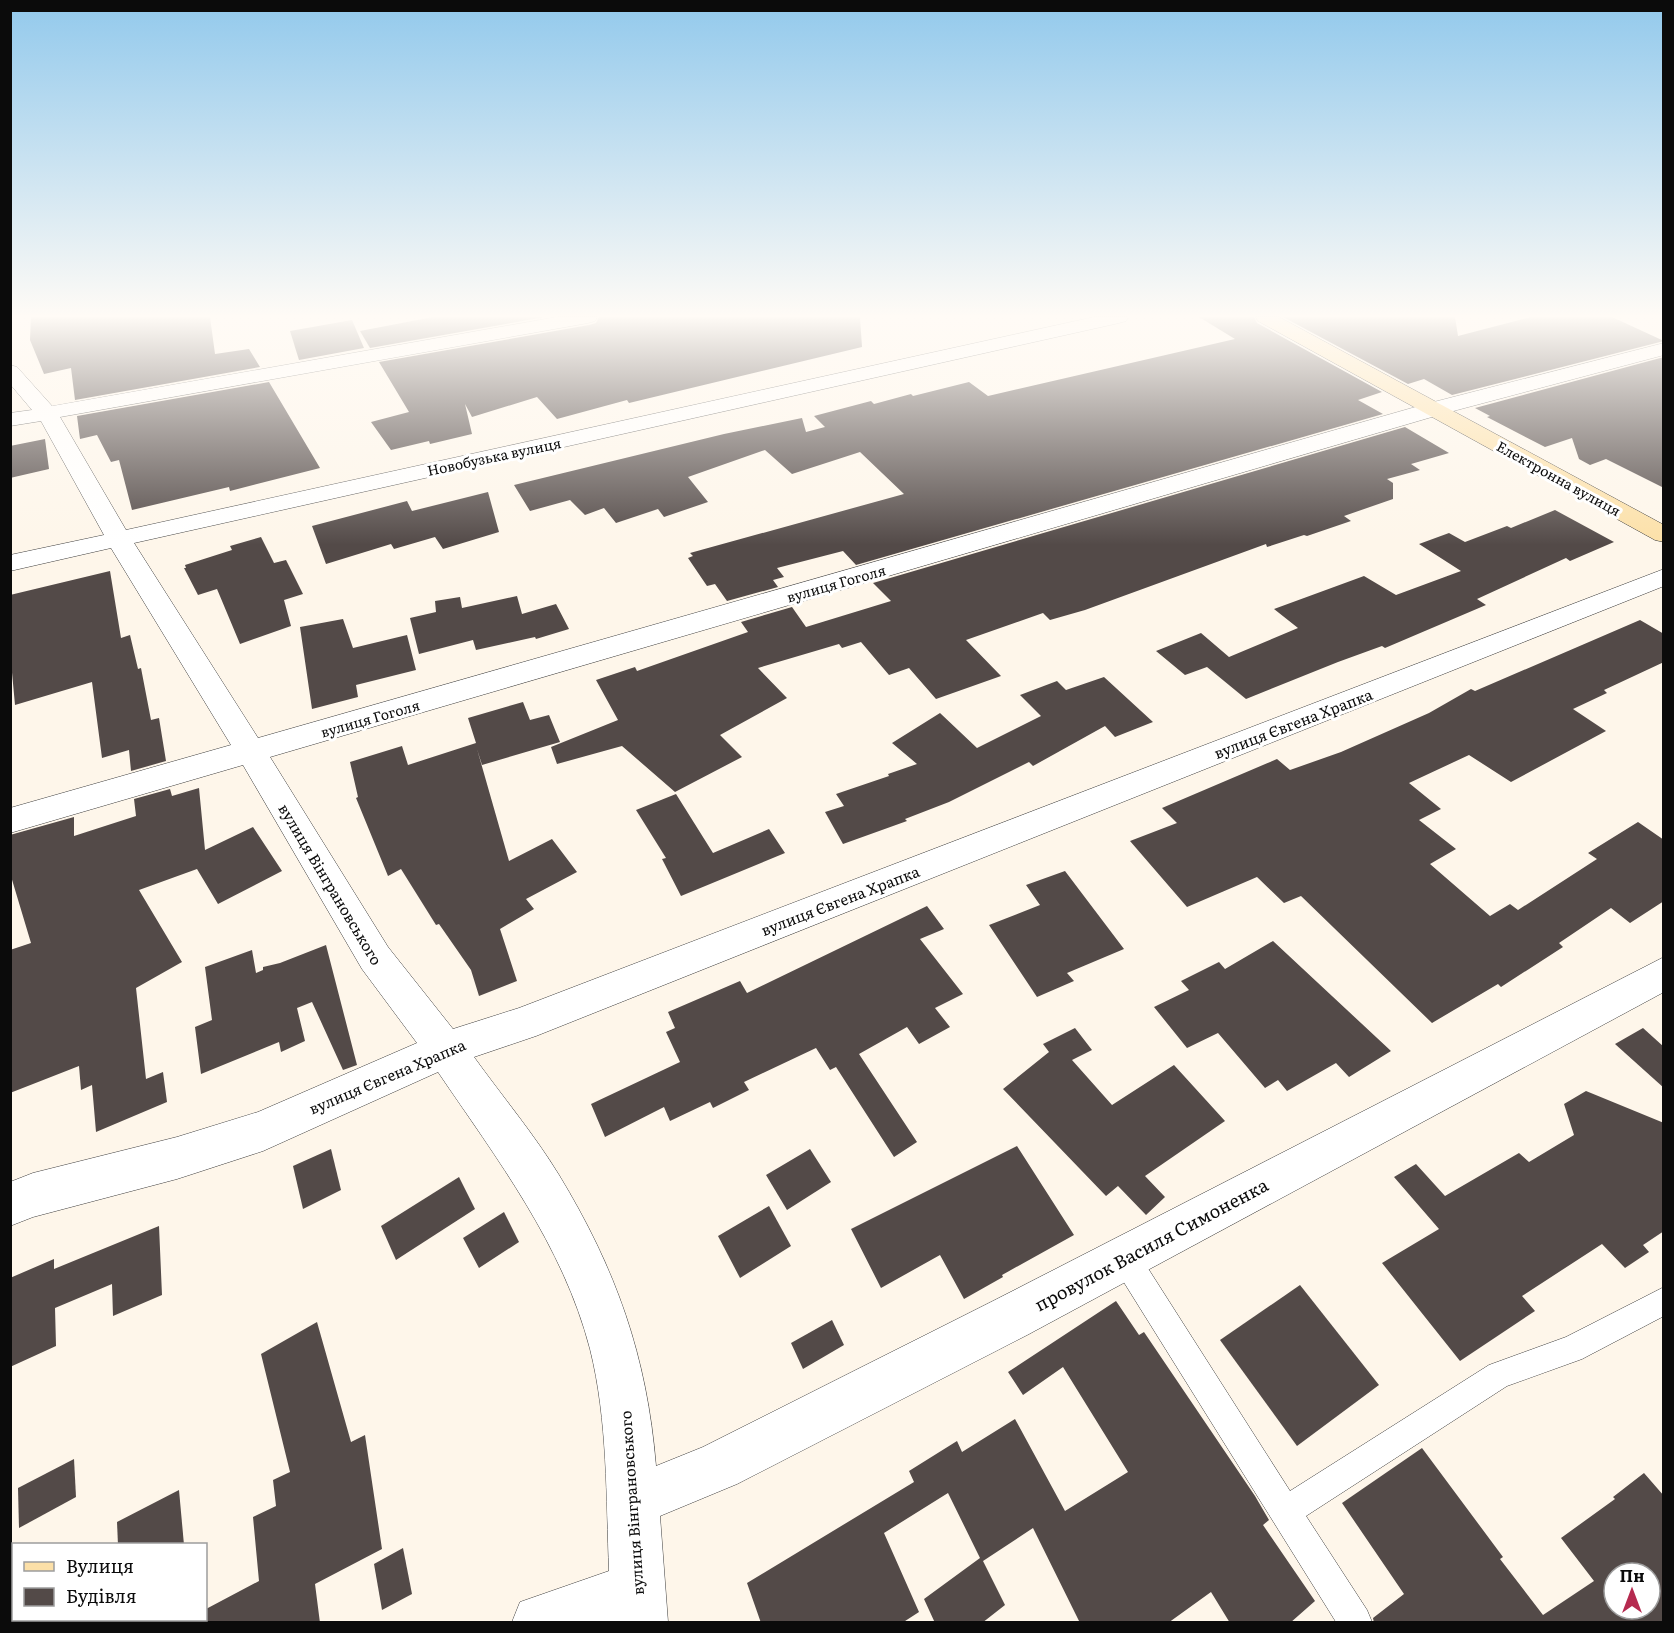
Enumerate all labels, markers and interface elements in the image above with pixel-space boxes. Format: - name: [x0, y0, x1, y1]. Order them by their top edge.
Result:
- street label: Новобузька вулиця: [425, 432, 563, 480]
- street label: Електронна вулиця: [1493, 436, 1625, 520]
- street label: вулиця Гоголя: [784, 559, 888, 607]
- street label: вулиця Євгена Храпка: [1210, 682, 1377, 764]
- street label: вулиця Гоголя: [318, 694, 422, 742]
- street label: вулиця Вінграновського: [274, 799, 389, 969]
- street label: вулиця Євгена Храпка: [757, 859, 924, 941]
- street label: вулиця Євгена Храпка: [305, 1032, 470, 1119]
- street label: провулок Василя Симоненка: [1029, 1171, 1273, 1317]
- street label: вулиця Вінграновського: [613, 1410, 649, 1596]
- legend: [12, 1543, 207, 1621]
- text: Вулиця: [66, 1552, 134, 1579]
- north arrow: [1602, 1561, 1662, 1621]
- text: Пн: [1620, 1563, 1644, 1587]
- text: Будівля: [66, 1582, 137, 1609]

